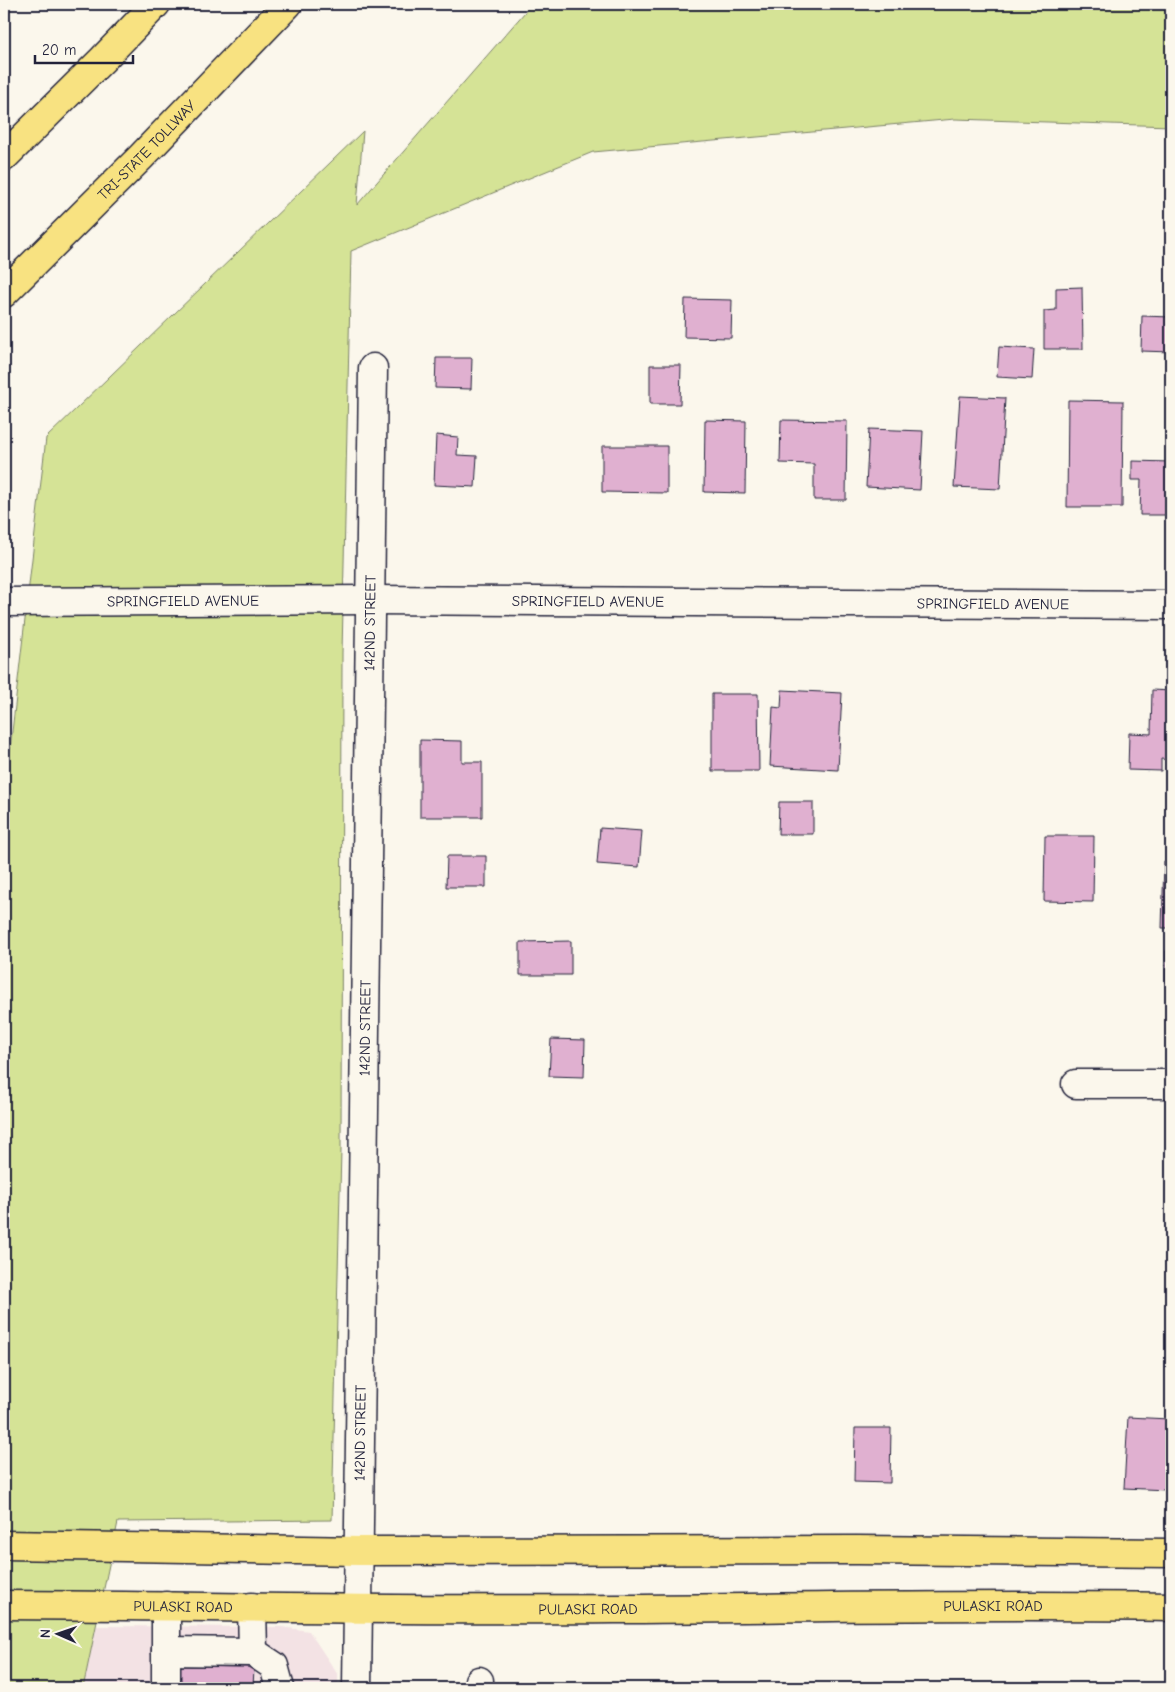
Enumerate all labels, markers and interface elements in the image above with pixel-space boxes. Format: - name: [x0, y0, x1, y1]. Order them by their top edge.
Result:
- scale bar: [35, 32, 132, 64]
- text: 20 m: [42, 41, 76, 59]
- street label: TRI-STATE TOLLWAY: [94, 96, 200, 204]
- street label: 142ND STREET: [360, 575, 379, 671]
- street label: SPRINGFIELD AVENUE: [107, 592, 259, 610]
- street label: SPRINGFIELD AVENUE: [512, 592, 664, 611]
- street label: SPRINGFIELD AVENUE: [917, 594, 1069, 613]
- street label: 142ND STREET: [355, 980, 375, 1076]
- street label: 142ND STREET: [351, 1385, 370, 1481]
- street label: PULASKI ROAD: [133, 1597, 233, 1616]
- street label: PULASKI ROAD: [943, 1597, 1043, 1615]
- street label: PULASKI ROAD: [538, 1600, 638, 1618]
- north arrow: [32, 1610, 82, 1660]
- text: N: [37, 1629, 54, 1638]

